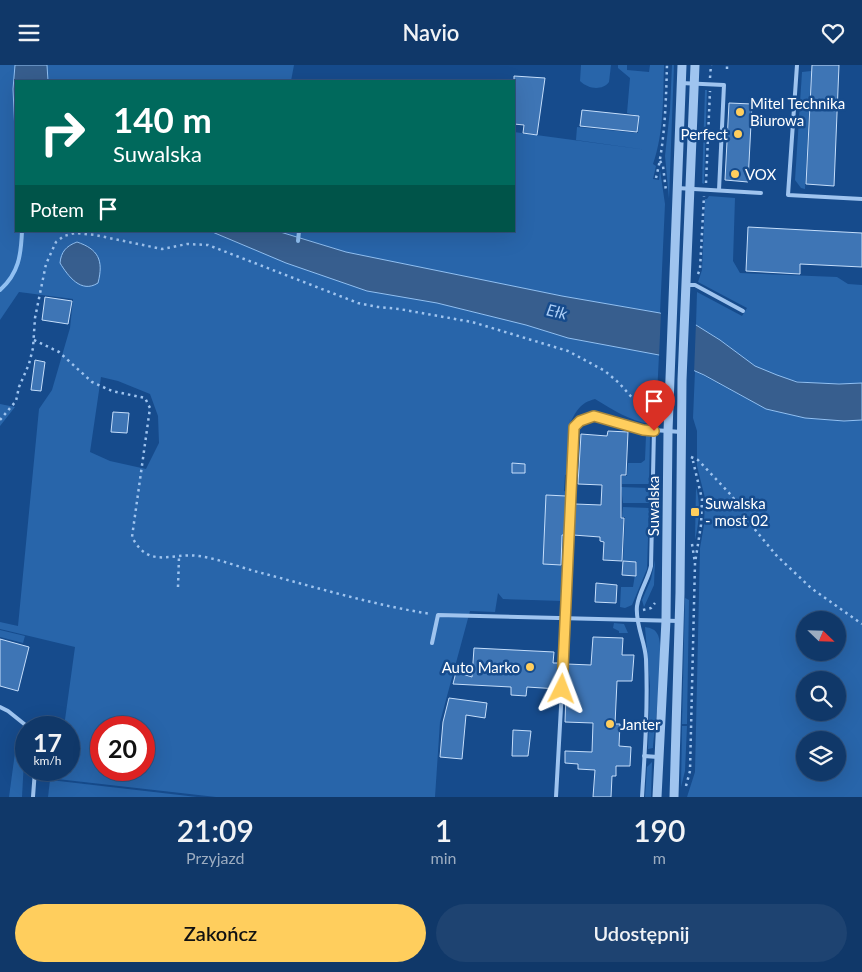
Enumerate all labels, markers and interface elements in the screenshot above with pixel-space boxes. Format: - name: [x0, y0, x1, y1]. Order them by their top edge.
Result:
- icon: menu: [15, 19, 43, 47]
- text: Navio: [403, 19, 459, 46]
- icon: heart: [819, 19, 847, 47]
- place label: Mitel Technika Biurowa: [750, 94, 845, 129]
- text: 140 m: [113, 98, 212, 140]
- icon: right: [30, 100, 95, 165]
- marker: Mitel Technika Biurowa: [734, 106, 746, 118]
- place label: Perfect: [681, 125, 729, 143]
- marker: Perfect: [732, 128, 744, 140]
- text: Suwalska: [113, 140, 202, 167]
- place label: VOX: [745, 165, 776, 183]
- marker: VOX: [729, 168, 741, 180]
- icon: arrive: [94, 195, 122, 223]
- text: Potem: [30, 198, 84, 221]
- water label: Ełk: [545, 299, 570, 323]
- pin: [633, 380, 675, 431]
- icon: arrive: [640, 387, 668, 415]
- street label: Suwalska: [644, 476, 662, 536]
- place label: Suwalska - most 02: [705, 494, 768, 529]
- marker: Suwalska - most 02: [689, 506, 701, 518]
- north arrow: [796, 611, 846, 661]
- map controls: [796, 611, 846, 781]
- place label: Auto Marko: [442, 658, 520, 676]
- marker: Auto Marko: [524, 661, 536, 673]
- position arrow: [535, 662, 587, 714]
- button: search: [796, 671, 846, 721]
- place label: Janter: [620, 715, 661, 733]
- speed limit sign: 20: [90, 716, 155, 781]
- marker: Janter: [604, 718, 616, 730]
- text: 17: [33, 727, 62, 757]
- button: layers: [796, 731, 846, 781]
- text: km/h: [33, 753, 62, 768]
- text: 21:09: [177, 812, 254, 848]
- text: 1: [435, 812, 452, 848]
- text: 190: [633, 812, 685, 848]
- text: Przyjazd: [186, 848, 245, 867]
- text: min: [431, 848, 456, 867]
- text: m: [653, 848, 666, 867]
- button: Zakończ: [15, 904, 426, 962]
- button: Udostępnij: [436, 904, 847, 962]

